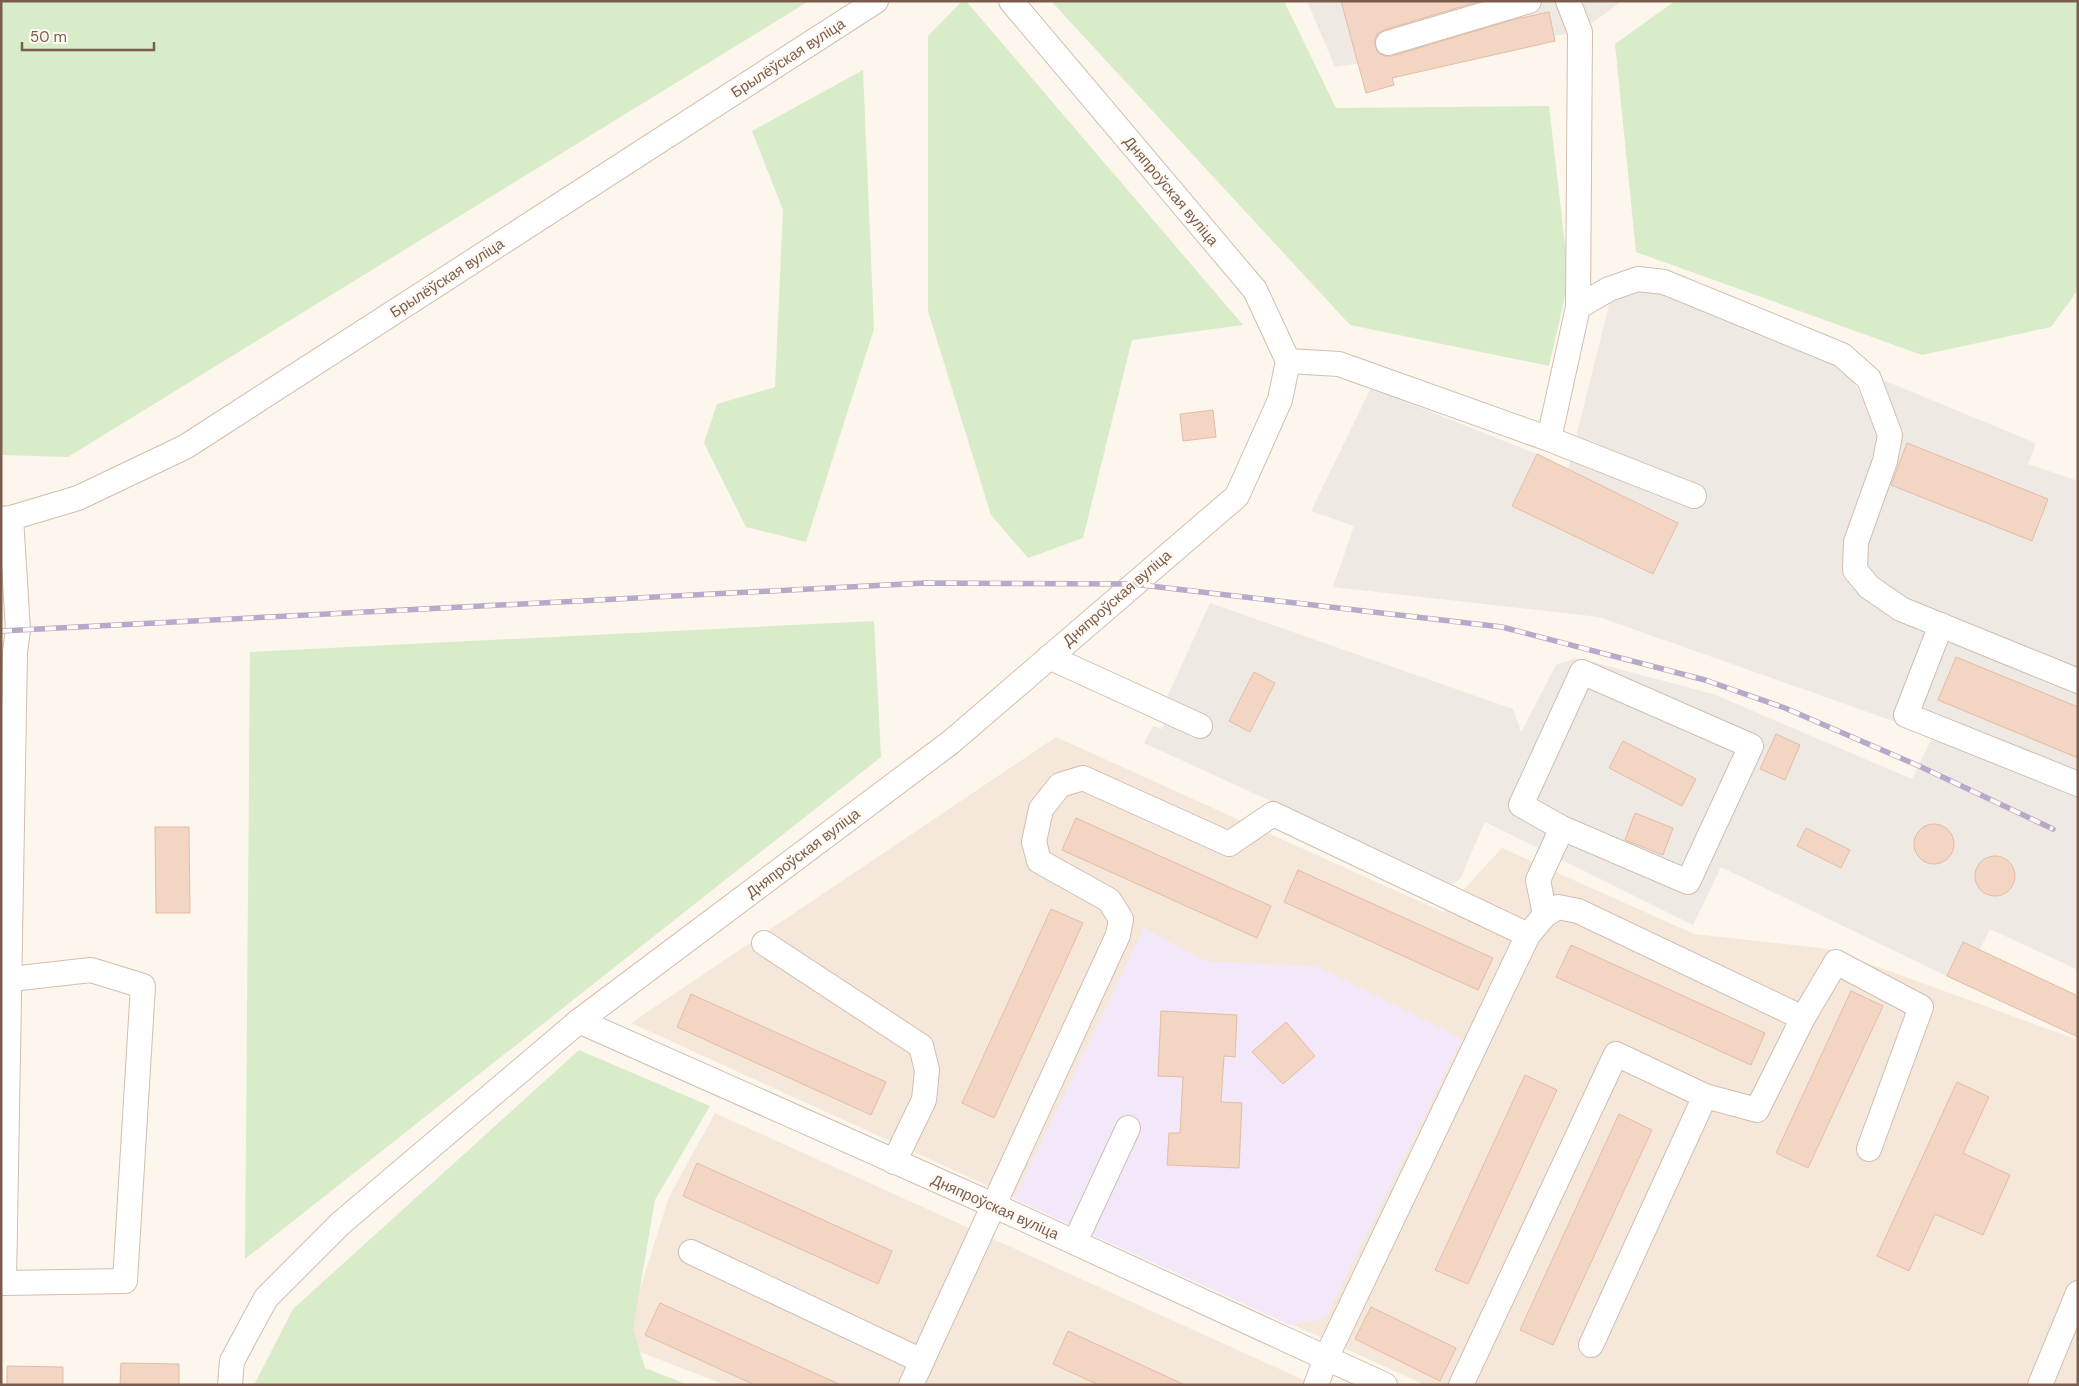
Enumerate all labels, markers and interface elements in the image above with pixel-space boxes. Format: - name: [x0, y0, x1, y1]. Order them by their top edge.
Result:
- street label: Брылёўская вуліца: [727, 13, 849, 102]
- scale bar: [22, 20, 155, 52]
- text: 50 m: [30, 27, 67, 47]
- street label: Дняпроўская вуліца: [1119, 132, 1223, 251]
- street label: Брылёўская вуліца: [386, 233, 508, 322]
- street label: Дняпроўская вуліца: [1059, 545, 1176, 651]
- street label: Дняпроўская вуліца: [742, 803, 864, 902]
- street label: Дняпроўская вуліца: [928, 1170, 1062, 1244]

